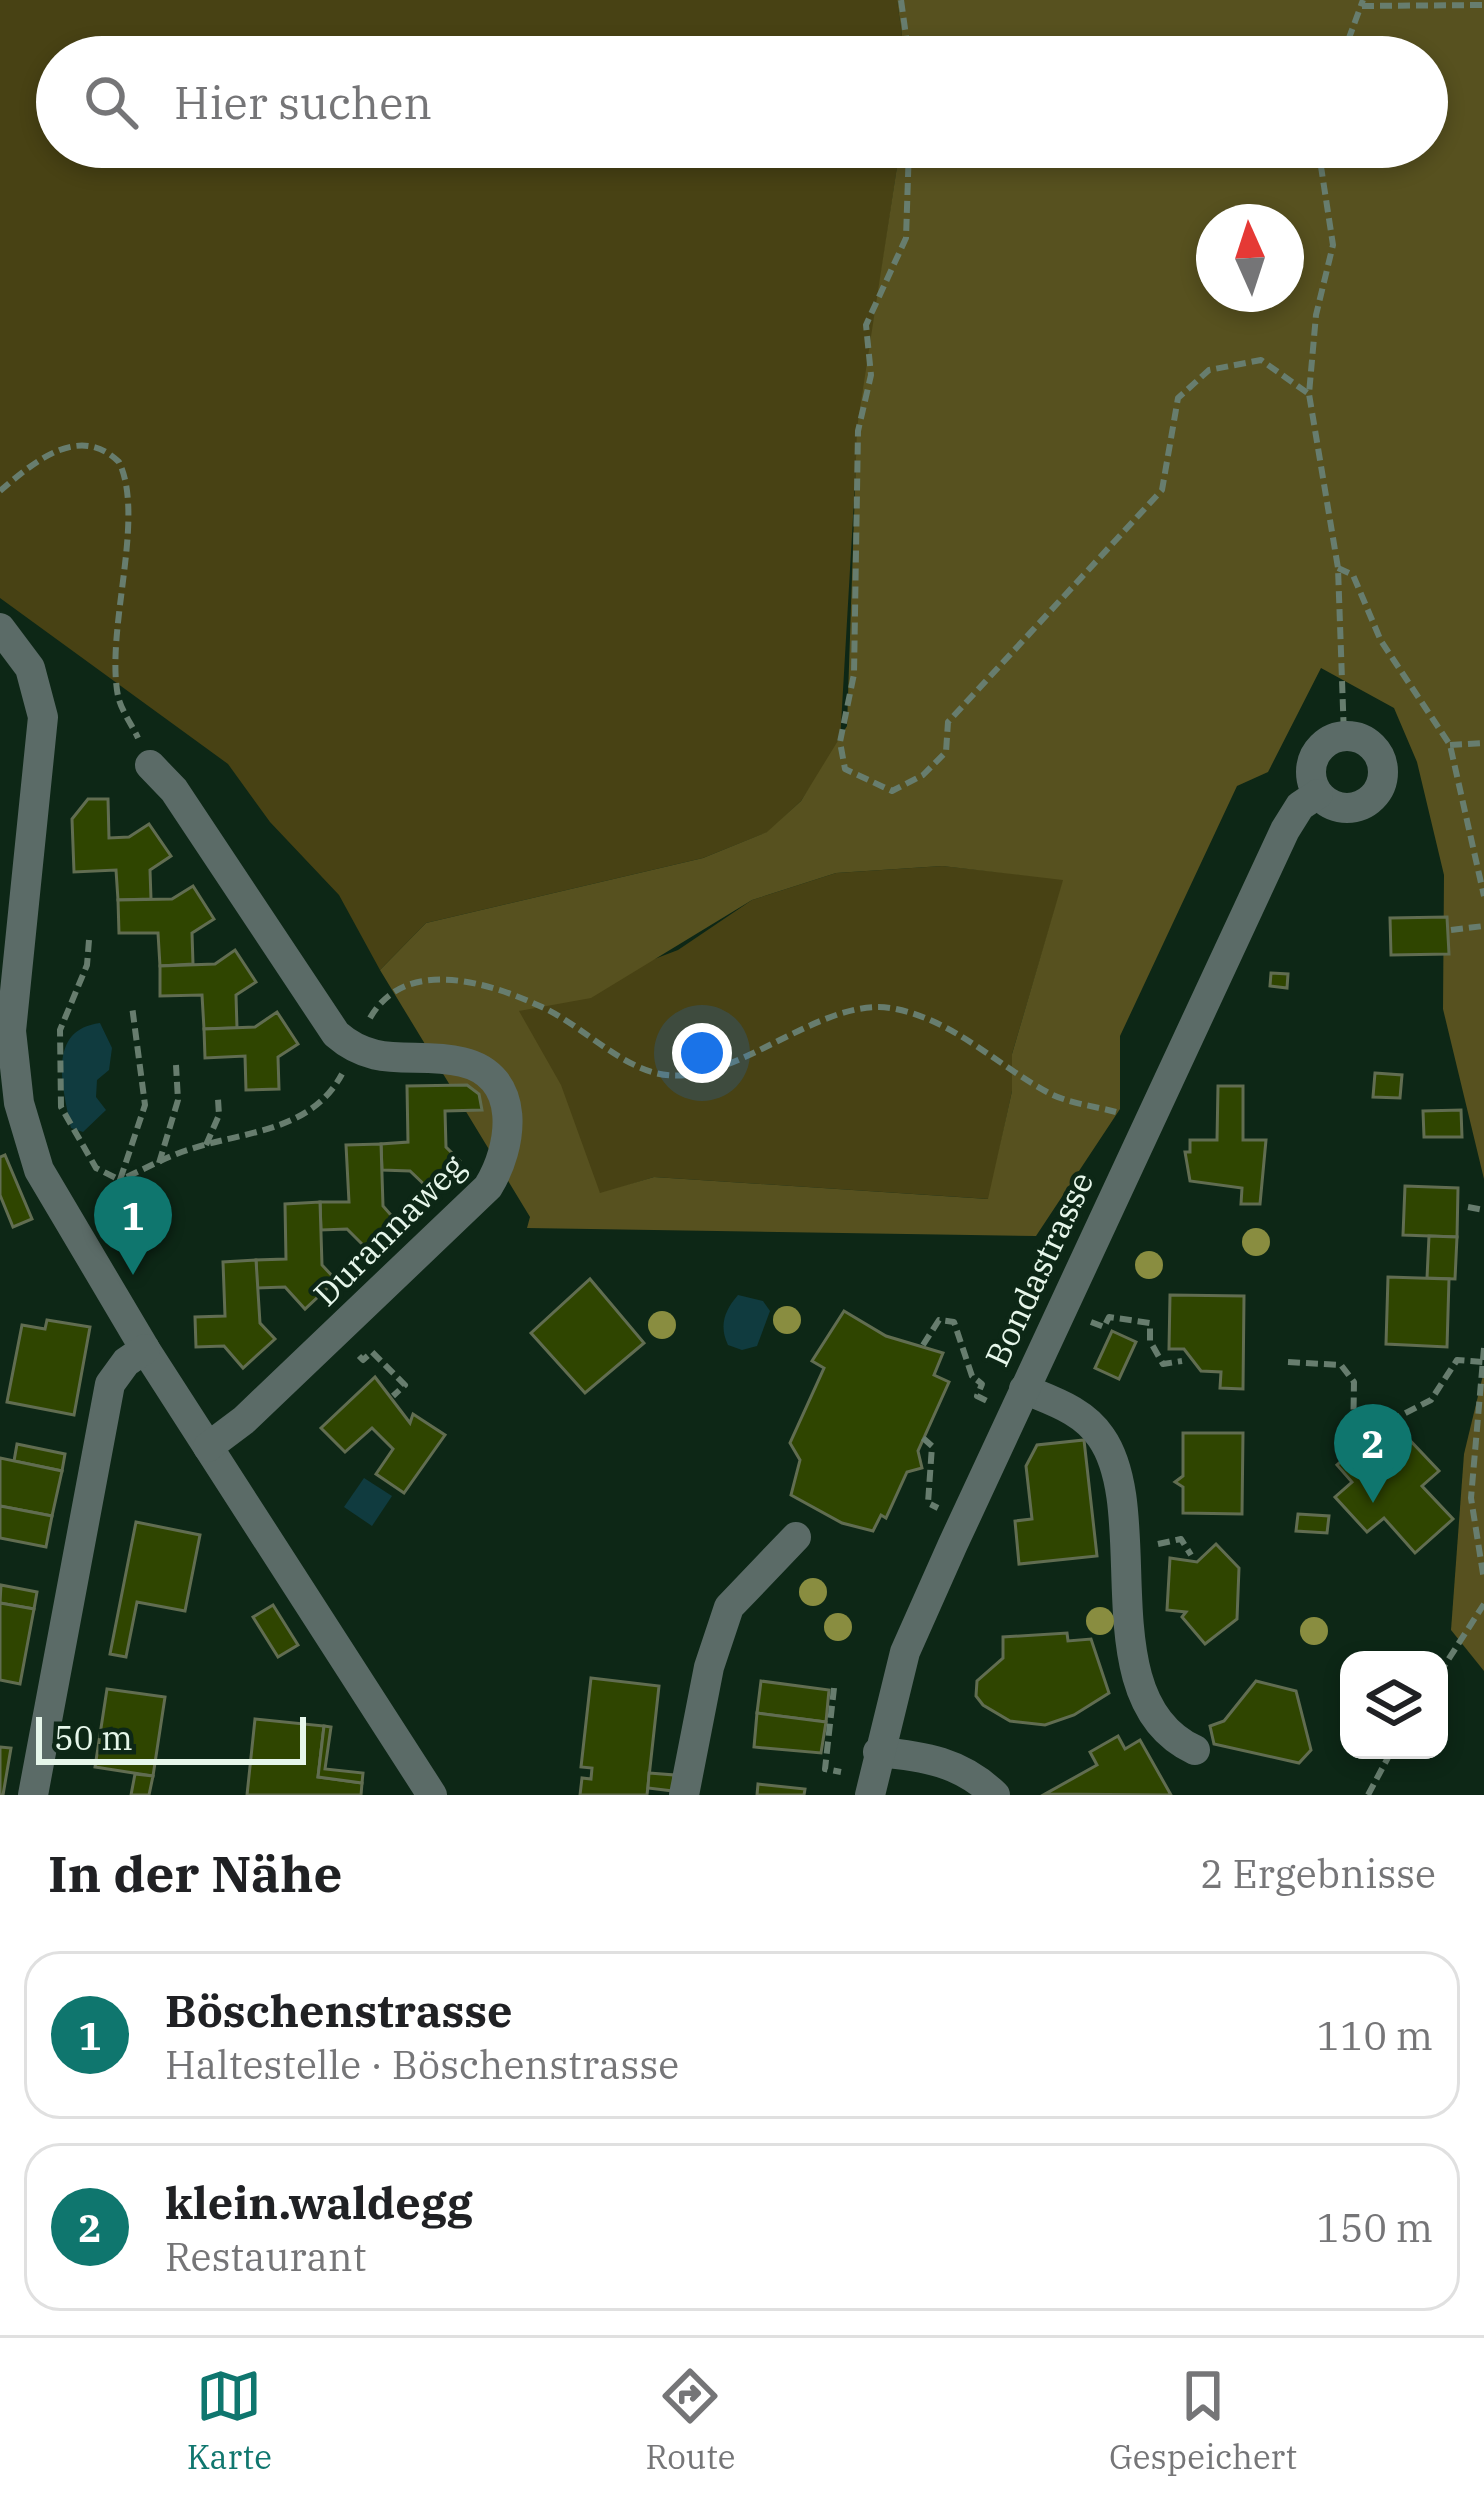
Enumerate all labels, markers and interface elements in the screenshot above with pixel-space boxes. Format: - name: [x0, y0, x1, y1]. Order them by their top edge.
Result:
- search box: [36, 36, 1448, 168]
- icon: search: [78, 69, 144, 135]
- text: Hier suchen: [174, 73, 432, 131]
- north arrow: [1196, 204, 1304, 312]
- your location: [672, 1023, 732, 1083]
- street label: Durannaweg: [304, 1145, 474, 1315]
- street label: Bondastrasse: [975, 1165, 1102, 1373]
- pin: 1: [94, 1176, 172, 1275]
- pin: 2: [1334, 1404, 1412, 1503]
- map controls: [1340, 1651, 1448, 1759]
- button: layers: [1340, 1651, 1448, 1759]
- scale bar: [36, 1711, 306, 1764]
- text: 50 m: [54, 1716, 133, 1759]
- text: In der Nähe: [48, 1840, 342, 1906]
- text: 2 Ergebnisse: [1200, 1848, 1436, 1899]
- text: Böschenstrasse: [165, 1981, 513, 2039]
- text: 1: [78, 2010, 102, 2061]
- text: 110 m: [1317, 2010, 1433, 2061]
- text: Haltestelle · Böschenstrasse: [165, 2039, 679, 2090]
- text: klein.waldegg: [165, 2173, 473, 2231]
- text: 2: [78, 2202, 102, 2253]
- text: 150 m: [1317, 2202, 1433, 2253]
- text: Restaurant: [165, 2231, 367, 2282]
- tab: Karte: [187, 2363, 272, 2478]
- tab: Route: [645, 2363, 736, 2478]
- tab: Gespeichert: [1109, 2363, 1297, 2478]

